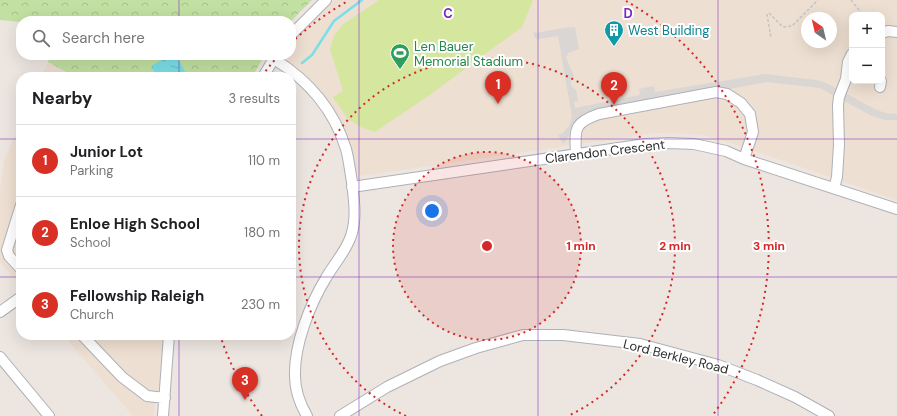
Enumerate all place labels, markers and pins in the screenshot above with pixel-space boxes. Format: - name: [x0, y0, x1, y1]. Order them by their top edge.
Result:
- building icon: West Building: [603, 19, 625, 47]
- place label: West Building: [628, 22, 709, 39]
- place label: Len Bauer Memorial Stadium: [414, 38, 523, 70]
- sports icon: Len Bauer Memorial Stadium: [389, 42, 411, 70]
- pin: 1: [485, 71, 511, 104]
- pin: 2: [601, 72, 627, 105]
- centre of rings: [480, 239, 494, 253]
- pin: 3: [232, 367, 258, 400]

